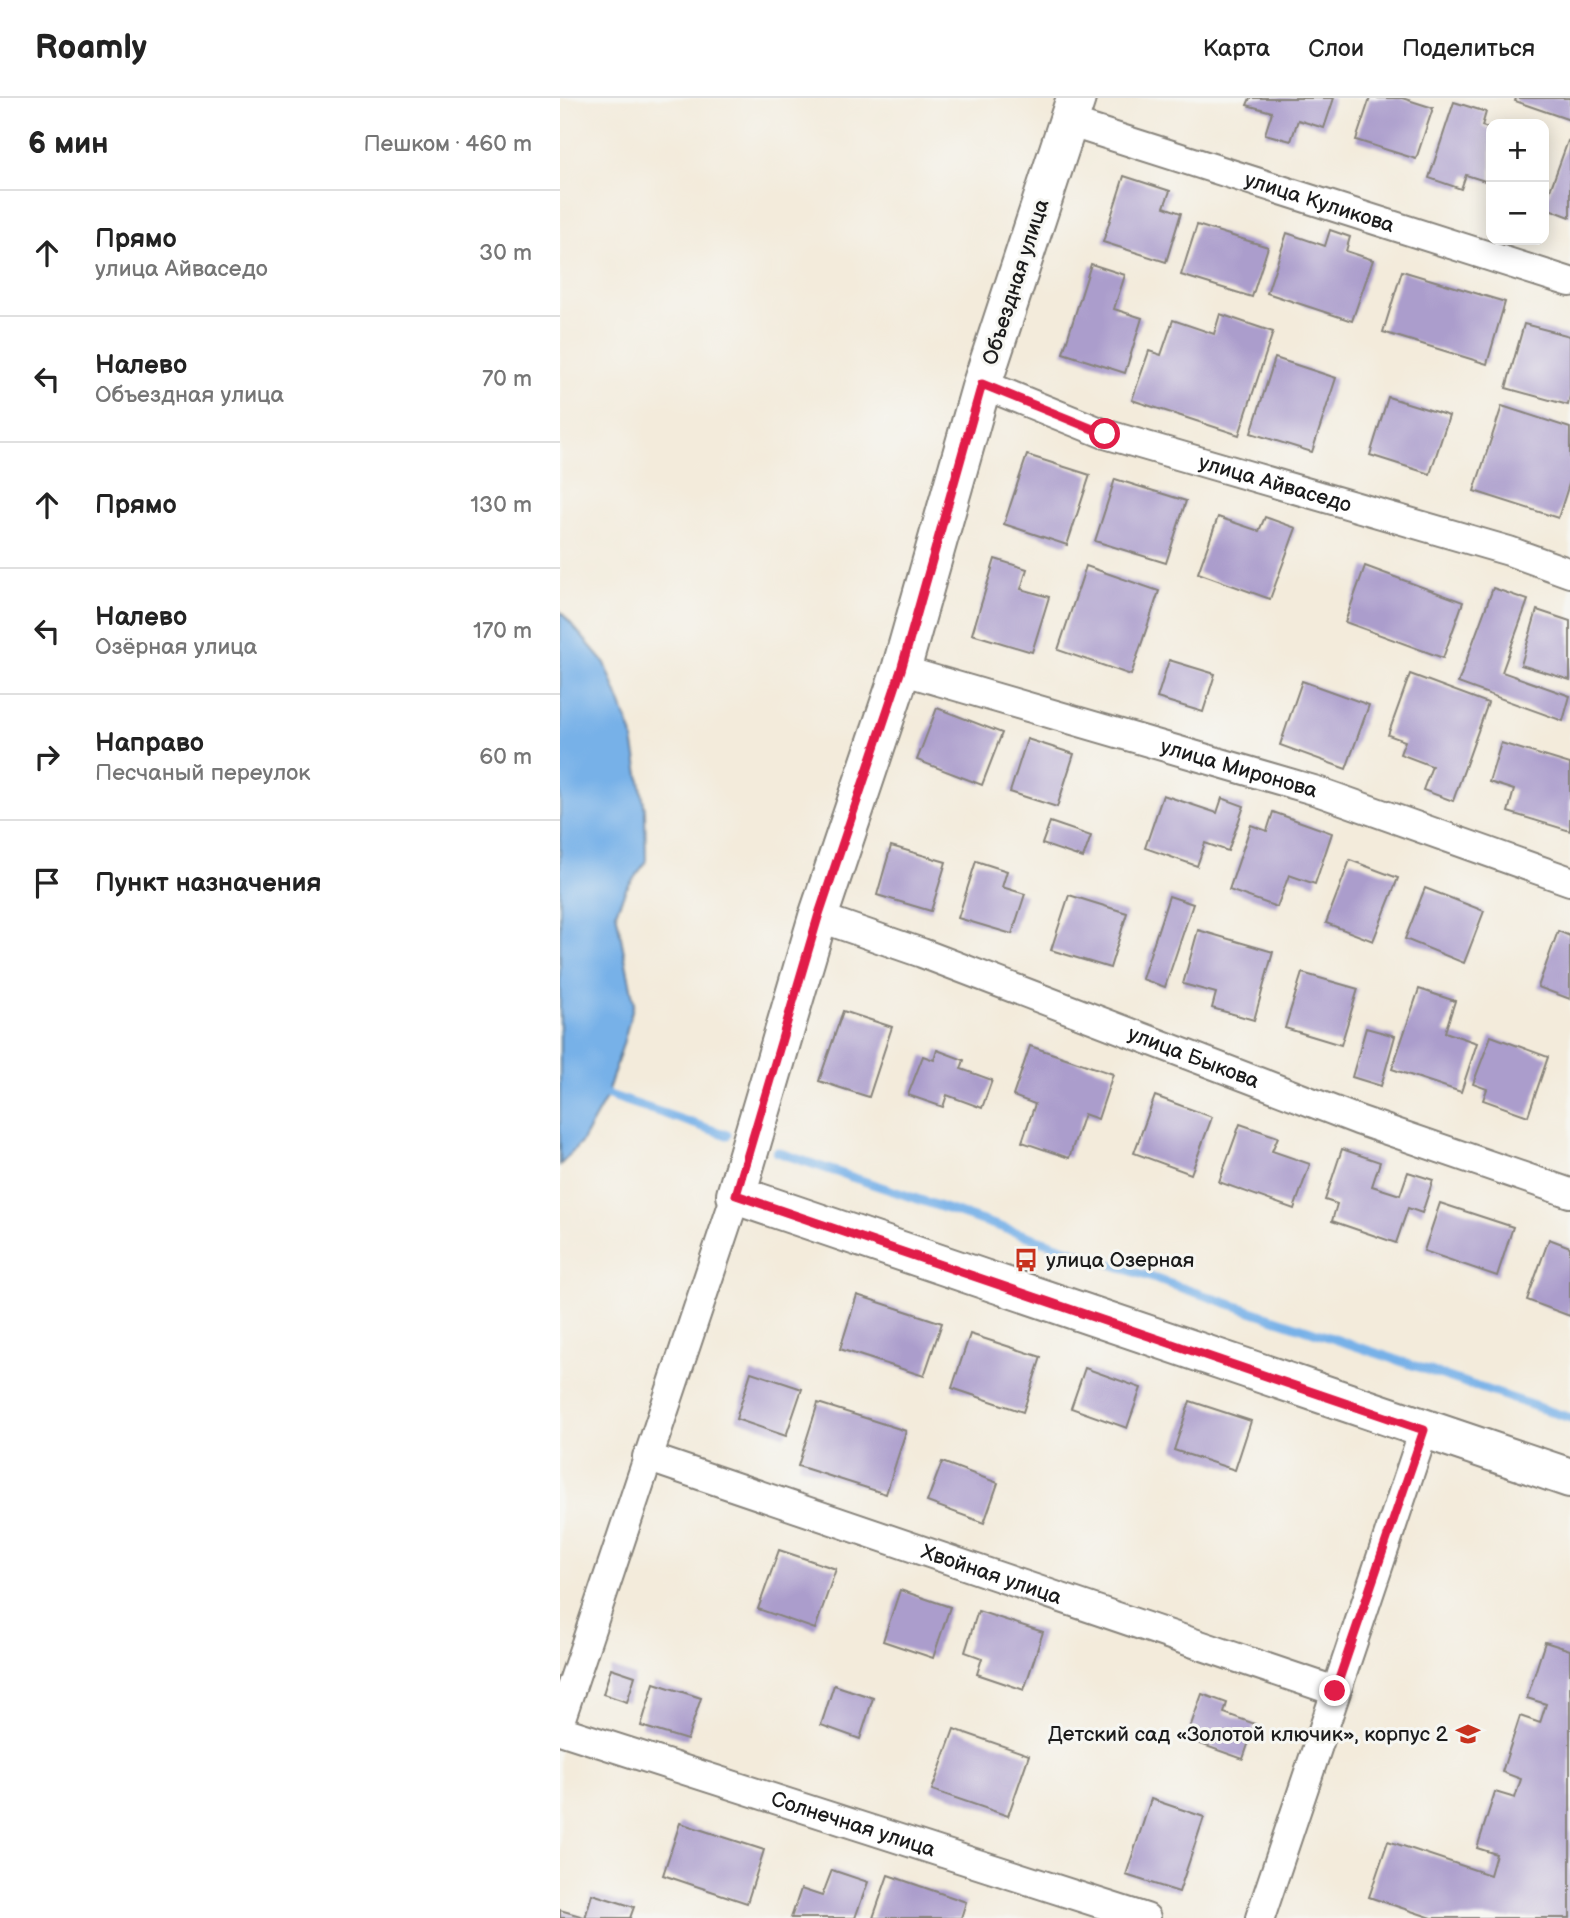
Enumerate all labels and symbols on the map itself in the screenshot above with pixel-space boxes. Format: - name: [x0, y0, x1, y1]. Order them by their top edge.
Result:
- street label: улица Куликова: [1241, 167, 1398, 238]
- street label: Объездная улица: [977, 195, 1055, 368]
- route start: [1089, 418, 1120, 449]
- street label: улица Айваседо: [1196, 449, 1354, 517]
- street label: улица Миронова: [1158, 734, 1321, 803]
- street label: улица Быкова: [1124, 1021, 1263, 1094]
- bus stop icon: улица Озерная: [1012, 1246, 1040, 1274]
- place label: улица Озерная: [1046, 1248, 1194, 1273]
- street label: Хвойная улица: [918, 1539, 1066, 1610]
- route end: [1319, 1675, 1350, 1706]
- school or university icon: Детский сад «Золотой ключик», корпус 2: [1454, 1720, 1482, 1748]
- place label: Детский сад «Золотой ключик», корпус 2: [1048, 1722, 1449, 1747]
- street label: Солнечная улица: [768, 1786, 939, 1862]

